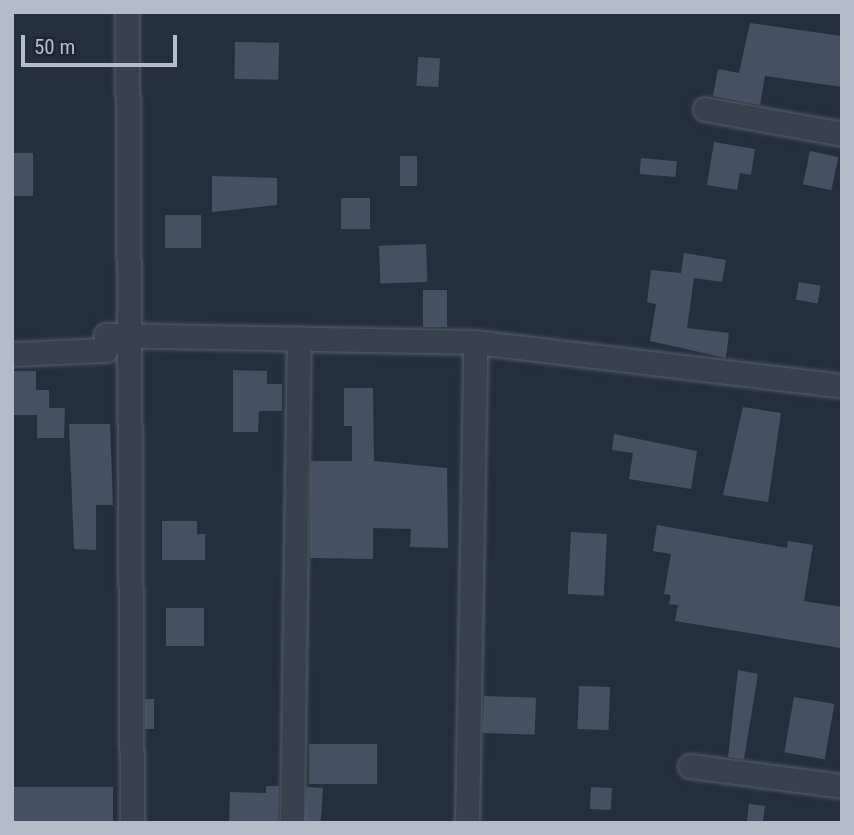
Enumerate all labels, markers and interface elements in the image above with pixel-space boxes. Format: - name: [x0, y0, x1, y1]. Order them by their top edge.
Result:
- scale bar: [24, 21, 180, 65]
- text: 50 m: [34, 35, 75, 59]

